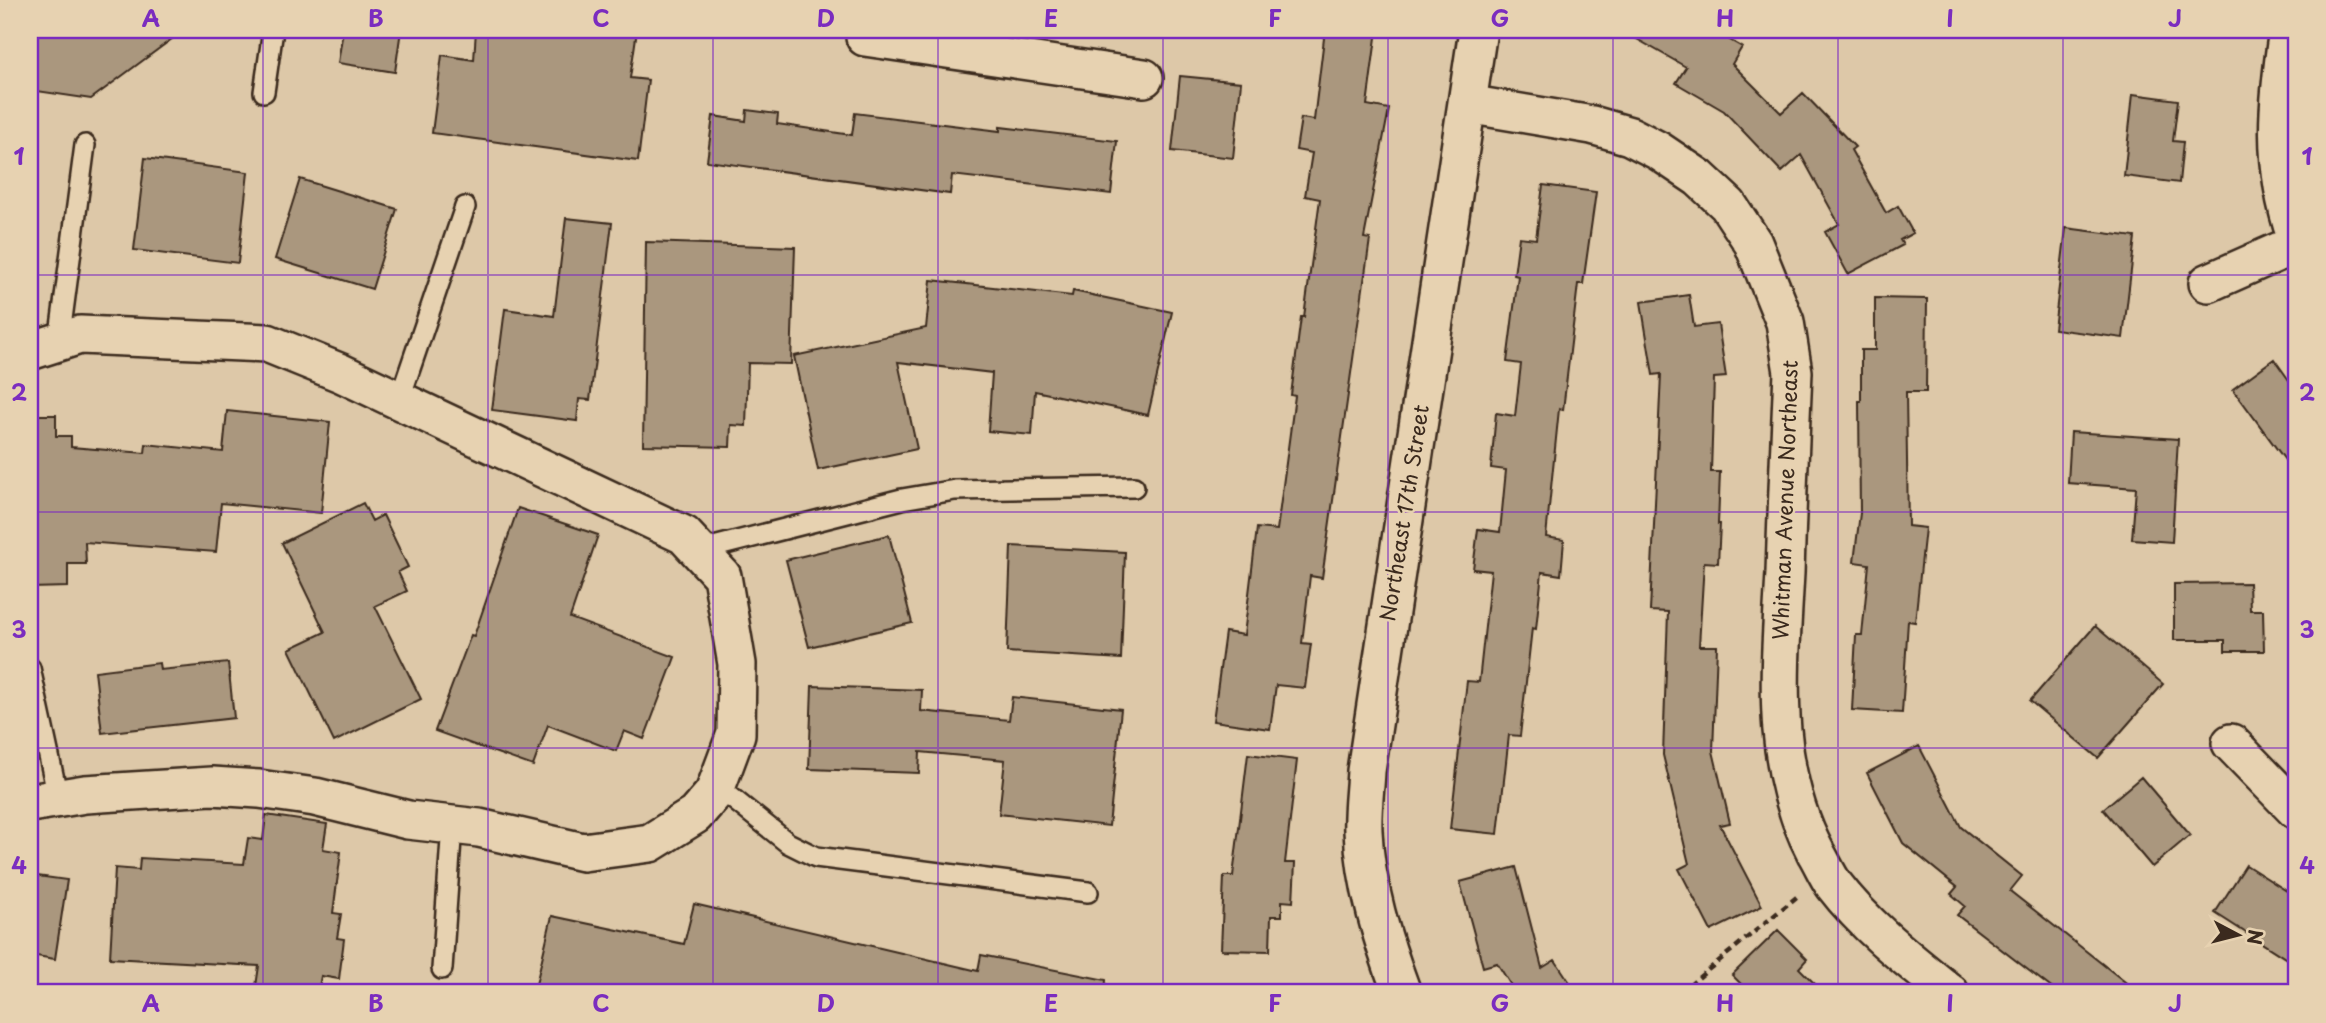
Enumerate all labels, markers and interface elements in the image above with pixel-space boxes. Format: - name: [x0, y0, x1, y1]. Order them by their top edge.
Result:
- text: A: [142, 0, 160, 35]
- text: B: [368, 0, 384, 35]
- text: C: [592, 0, 610, 35]
- text: D: [817, 0, 835, 35]
- text: E: [1044, 0, 1058, 35]
- text: F: [1268, 0, 1282, 35]
- text: G: [1491, 0, 1509, 35]
- text: H: [1716, 0, 1734, 35]
- text: I: [1946, 0, 1954, 35]
- text: J: [2168, 0, 2182, 35]
- text: 1: [14, 138, 25, 173]
- text: 1: [2302, 138, 2313, 173]
- street label: Whitman Avenue Northeast: [1763, 360, 1805, 640]
- text: 2: [11, 374, 27, 409]
- text: 2: [2299, 374, 2315, 409]
- street label: Northeast 17th Street: [1370, 402, 1436, 623]
- text: 3: [11, 611, 27, 646]
- text: 3: [2299, 611, 2315, 646]
- text: 4: [11, 847, 27, 882]
- text: 4: [2299, 847, 2315, 882]
- north arrow: [2204, 900, 2274, 970]
- text: N: [2241, 928, 2271, 946]
- text: A: [142, 985, 160, 1020]
- text: B: [368, 985, 384, 1020]
- text: C: [592, 985, 610, 1020]
- text: D: [817, 985, 835, 1020]
- text: E: [1044, 985, 1058, 1020]
- text: F: [1268, 985, 1282, 1020]
- text: G: [1491, 985, 1509, 1020]
- text: H: [1716, 985, 1734, 1020]
- text: I: [1946, 985, 1954, 1020]
- text: J: [2168, 985, 2182, 1020]

